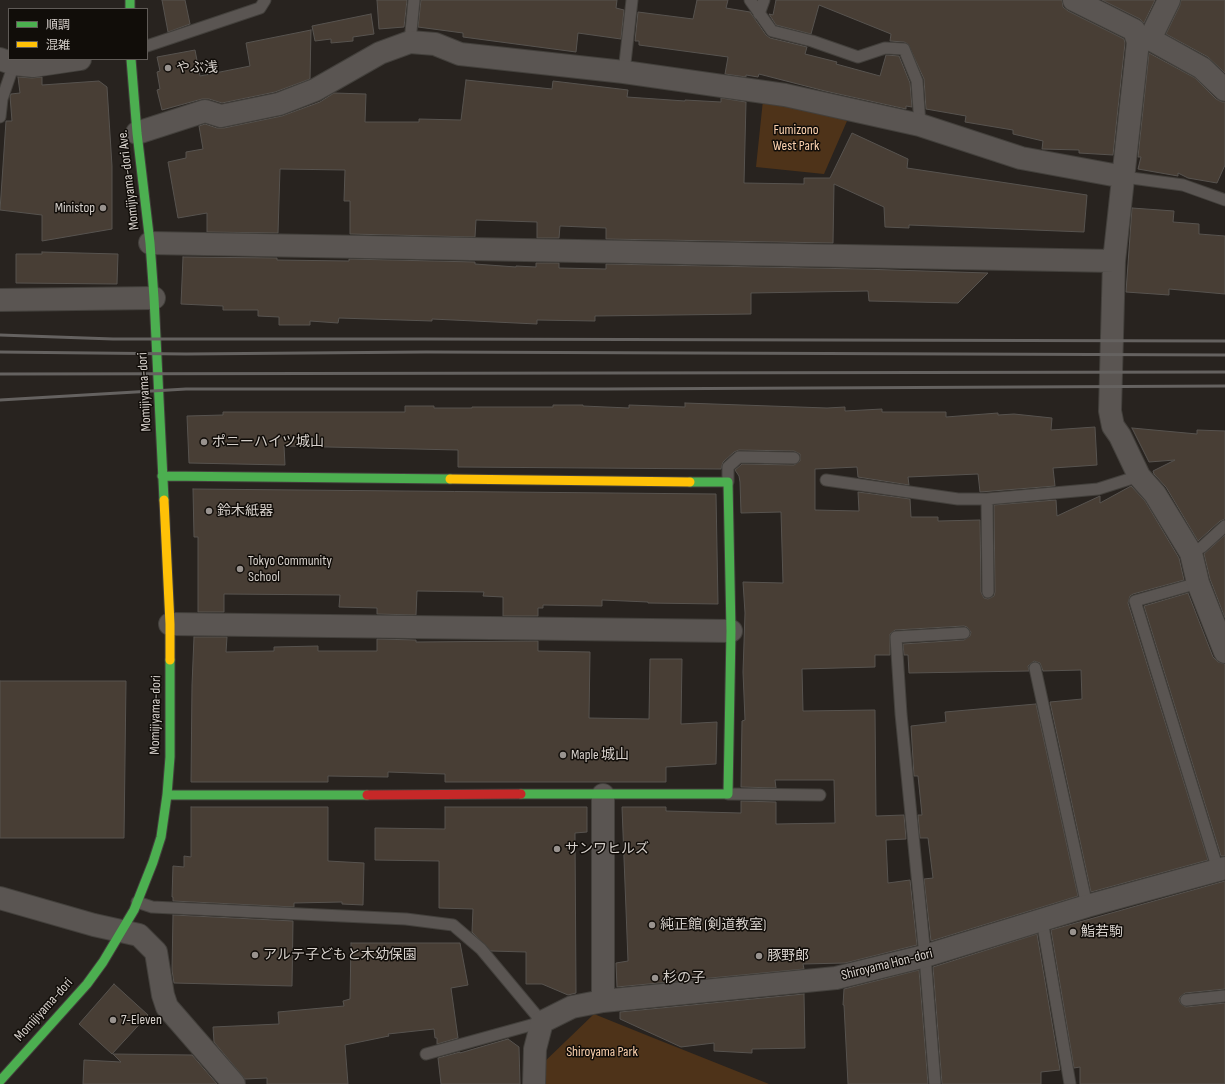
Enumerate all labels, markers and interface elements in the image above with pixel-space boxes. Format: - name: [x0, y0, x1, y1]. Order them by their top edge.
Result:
- legend: [8, 8, 148, 60]
- text: 順調: [46, 18, 70, 33]
- text: 混雑: [46, 38, 70, 53]
- place label: やぶ浅: [176, 60, 218, 76]
- marker: やぶ浅: [163, 63, 173, 73]
- park label: Fumizono West Park: [773, 122, 819, 154]
- street label: Momijiyama-dori Ave.: [115, 129, 143, 231]
- place label: Ministop: [55, 200, 95, 216]
- marker: Ministop: [98, 203, 108, 213]
- street label: Momijiyama-dori: [135, 352, 155, 432]
- place label: ポニーハイツ城山: [212, 434, 324, 450]
- marker: ポニーハイツ城山: [199, 437, 209, 447]
- place label: 鈴木紙器: [217, 503, 273, 519]
- marker: 鈴木紙器: [204, 506, 214, 516]
- place label: Tokyo Community School: [248, 553, 332, 586]
- marker: Tokyo Community School: [235, 564, 245, 574]
- street label: Momijiyama-dori: [147, 675, 165, 755]
- place label: Maple 城山: [571, 747, 629, 763]
- marker: Maple 城山: [558, 750, 568, 760]
- place label: サンワヒルズ: [565, 841, 649, 857]
- marker: サンワヒルズ: [552, 844, 562, 854]
- place label: 純正館 (剣道教室): [660, 917, 766, 933]
- marker: 純正館 (剣道教室): [647, 920, 657, 930]
- place label: 鮨若駒: [1081, 924, 1123, 940]
- marker: 鮨若駒: [1068, 927, 1078, 937]
- street label: Shiroyama Hon-dori: [840, 946, 934, 984]
- place label: アルテ子どもと木幼保園: [263, 947, 417, 963]
- place label: 豚野郎: [767, 948, 809, 964]
- marker: アルテ子どもと木幼保園: [250, 950, 260, 960]
- marker: 豚野郎: [754, 951, 764, 961]
- place label: 杉の子: [663, 970, 705, 986]
- marker: 杉の子: [650, 973, 660, 983]
- street label: Momijiyama-dori: [11, 975, 77, 1045]
- place label: 7-Eleven: [121, 1012, 162, 1028]
- marker: 7-Eleven: [108, 1015, 118, 1025]
- park label: Shiroyama Park: [566, 1044, 638, 1060]

